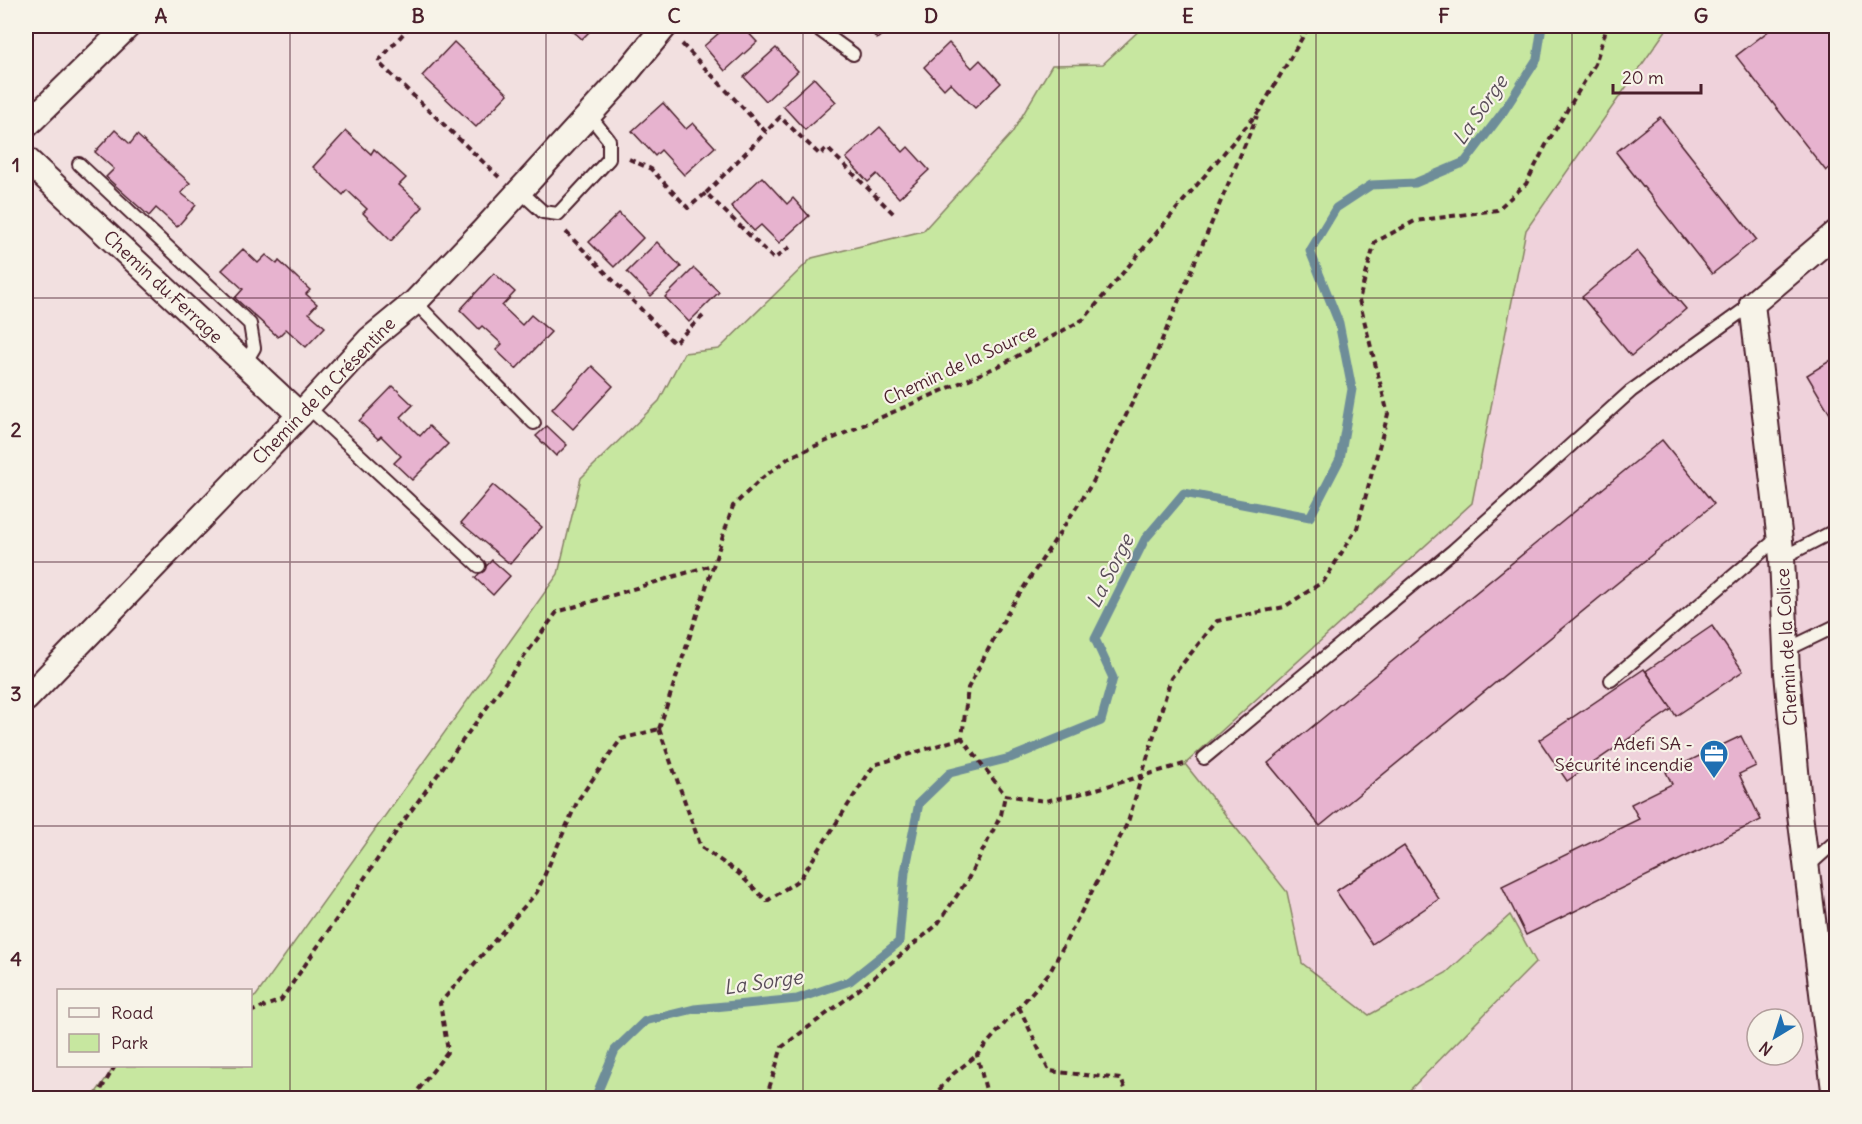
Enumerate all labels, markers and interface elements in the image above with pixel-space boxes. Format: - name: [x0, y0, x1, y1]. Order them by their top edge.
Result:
- text: A: [155, 3, 168, 28]
- text: B: [411, 3, 425, 28]
- text: C: [667, 3, 681, 28]
- text: D: [924, 3, 938, 28]
- text: E: [1182, 3, 1194, 28]
- text: F: [1438, 3, 1450, 28]
- text: G: [1694, 3, 1708, 28]
- scale bar: [1613, 57, 1702, 95]
- text: 20 m: [1622, 66, 1664, 89]
- water label: La Sorge: [1447, 69, 1513, 149]
- text: 1: [12, 152, 20, 177]
- street label: Chemin du Ferrage: [99, 225, 228, 348]
- street label: Chemin de la Crésentine: [247, 312, 400, 469]
- street label: Chemin de la Source: [880, 319, 1040, 410]
- text: 2: [11, 417, 22, 442]
- water label: La Sorge: [1080, 529, 1139, 612]
- street label: Chemin de la Colice: [1771, 568, 1802, 726]
- text: 3: [10, 681, 22, 706]
- place label: Adefi SA - Sécurité incendie: [1555, 732, 1693, 776]
- office icon: Adefi SA - Sécurité incendie: [1698, 738, 1730, 780]
- text: 4: [10, 946, 22, 971]
- water label: La Sorge: [722, 963, 805, 999]
- legend: [57, 989, 252, 1067]
- text: Road: [111, 1001, 154, 1024]
- north arrow: [1745, 1007, 1805, 1067]
- text: Park: [111, 1031, 148, 1054]
- text: N: [1755, 1038, 1776, 1060]

